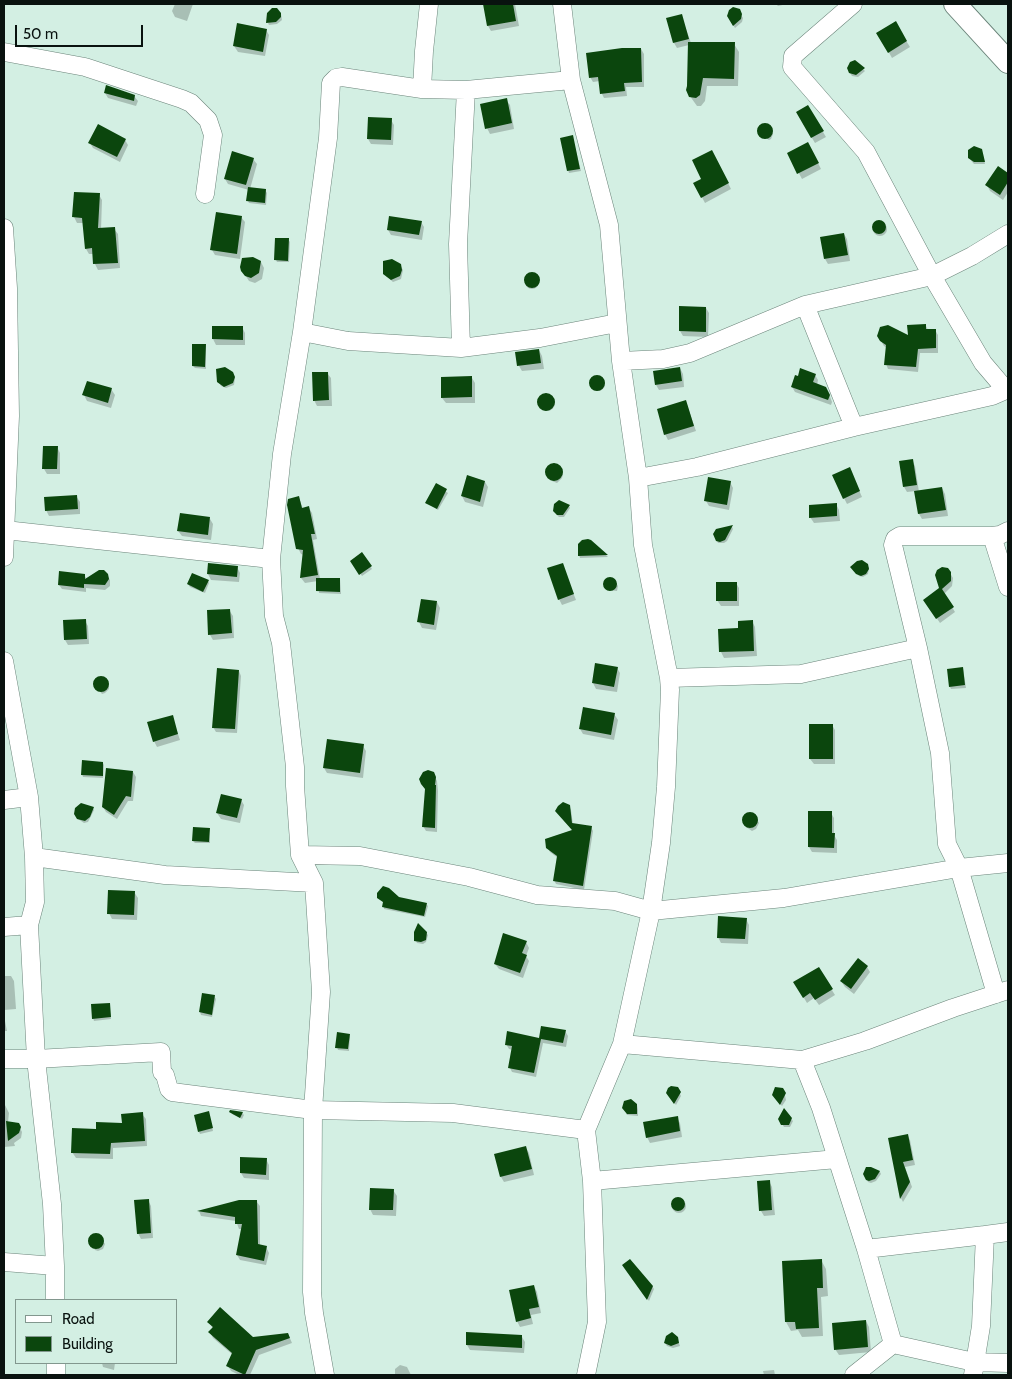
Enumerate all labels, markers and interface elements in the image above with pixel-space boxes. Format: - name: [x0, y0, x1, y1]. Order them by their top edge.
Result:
- scale bar: [18, 15, 145, 47]
- text: 50 m: [23, 25, 58, 43]
- legend: [15, 1299, 178, 1364]
- text: Road: [62, 1310, 95, 1328]
- text: Building: [62, 1335, 113, 1353]

